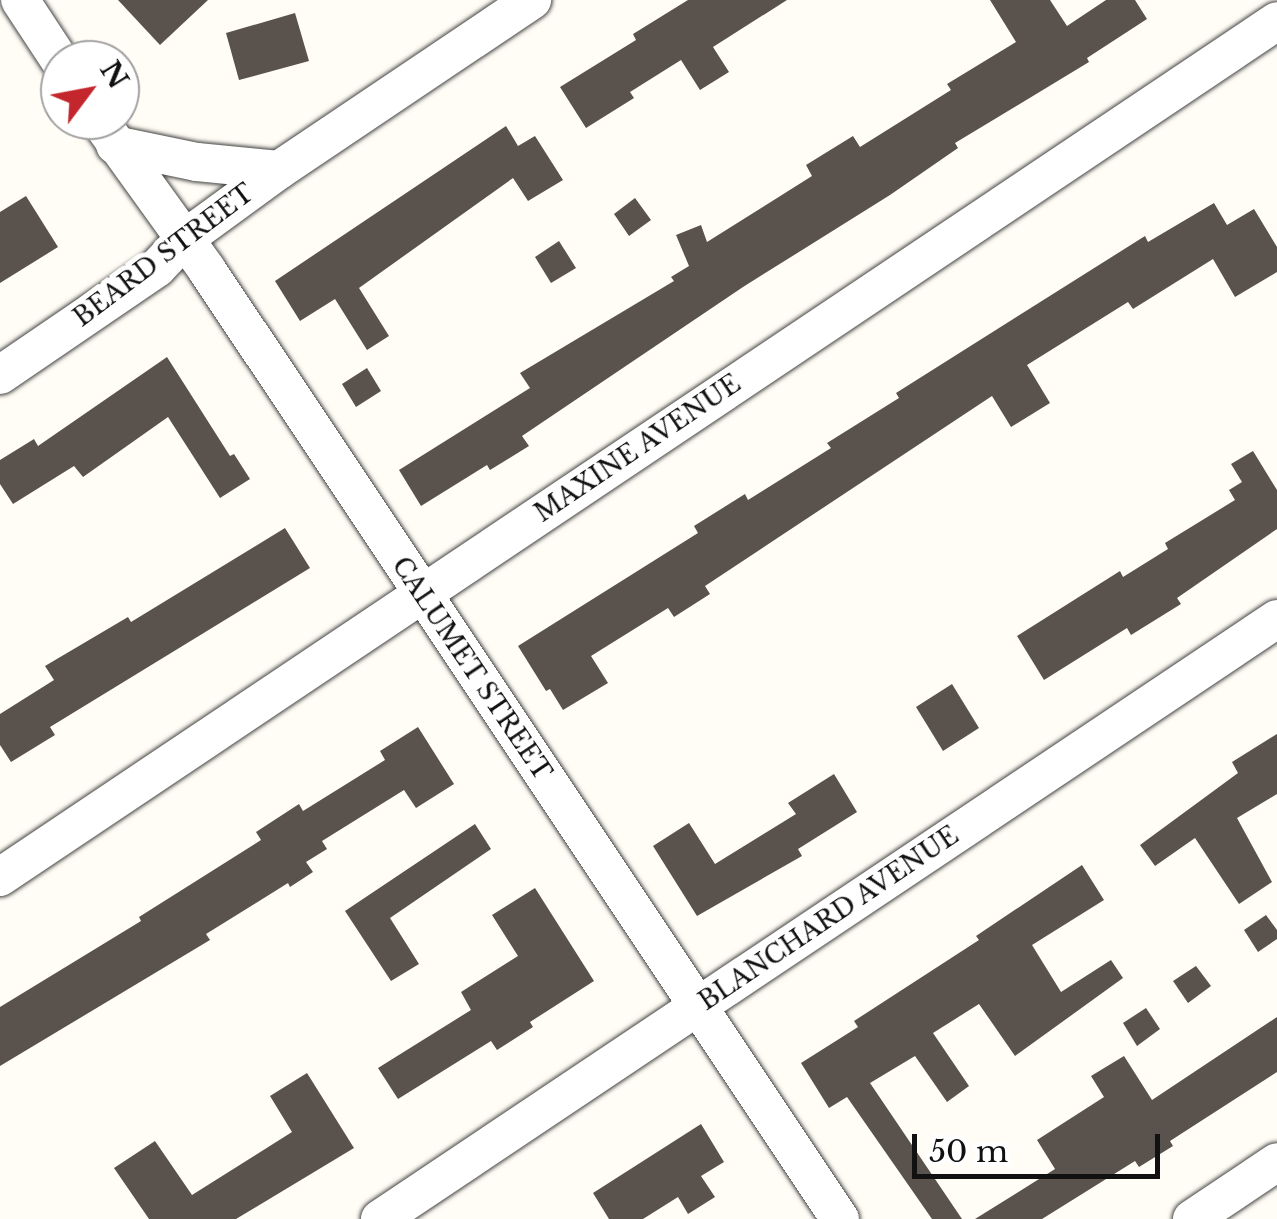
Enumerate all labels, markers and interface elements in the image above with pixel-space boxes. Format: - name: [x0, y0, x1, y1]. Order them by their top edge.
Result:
- north arrow: [40, 40, 140, 140]
- text: N: [92, 54, 136, 95]
- street label: BEARD STREET: [68, 179, 260, 333]
- street label: MAXINE AVENUE: [529, 369, 747, 529]
- street label: CALUMET STREET: [385, 551, 557, 787]
- street label: BLANCHARD AVENUE: [693, 821, 965, 1017]
- scale bar: [917, 1114, 1164, 1176]
- text: 50 m: [929, 1133, 1008, 1170]

